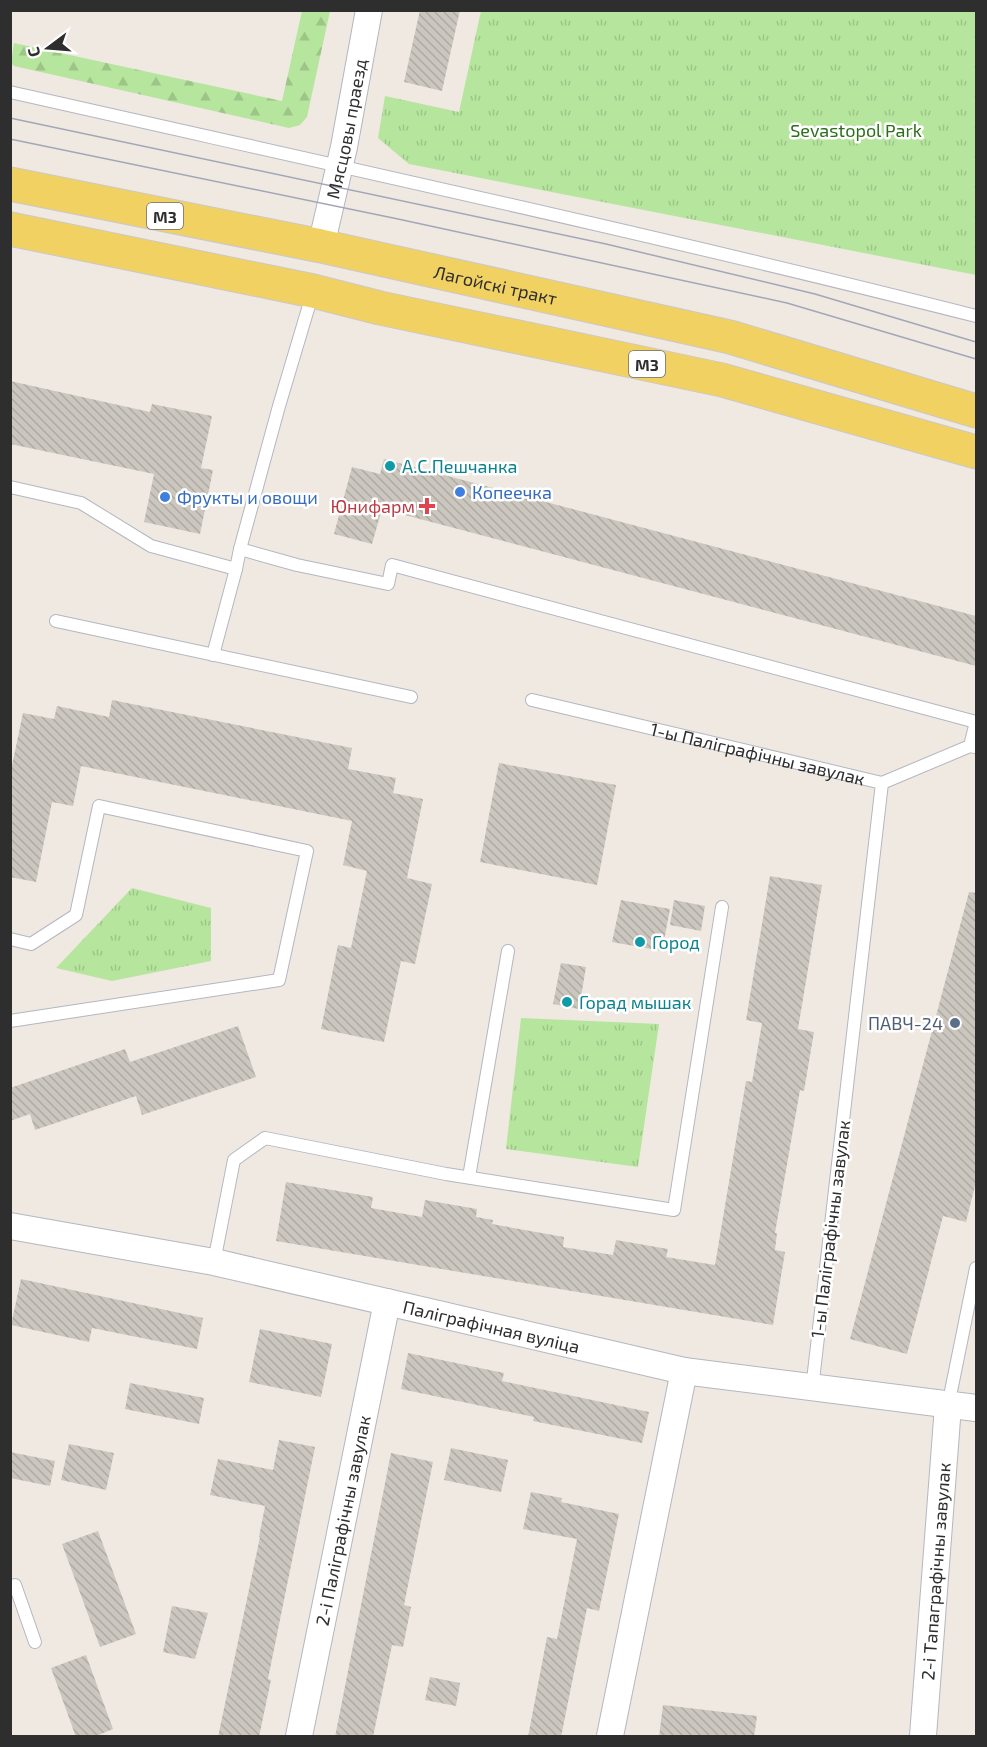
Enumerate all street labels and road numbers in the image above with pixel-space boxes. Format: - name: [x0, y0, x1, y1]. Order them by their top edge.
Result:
- street label: Мясцовы праезд: [321, 57, 371, 201]
- road number: М3: [147, 203, 183, 229]
- street label: Лагойскі тракт: [432, 260, 559, 309]
- road number: М3: [629, 351, 665, 377]
- street label: 1-ы Паліграфічны завулак: [648, 717, 867, 790]
- street label: 1-ы Паліграфічны завулак: [806, 1118, 854, 1339]
- street label: Паліграфічная вуліца: [401, 1295, 582, 1357]
- street label: 2-і Паліграфічны завулак: [311, 1413, 375, 1628]
- street label: 2-і Тапаграфічны завулак: [916, 1462, 955, 1681]

